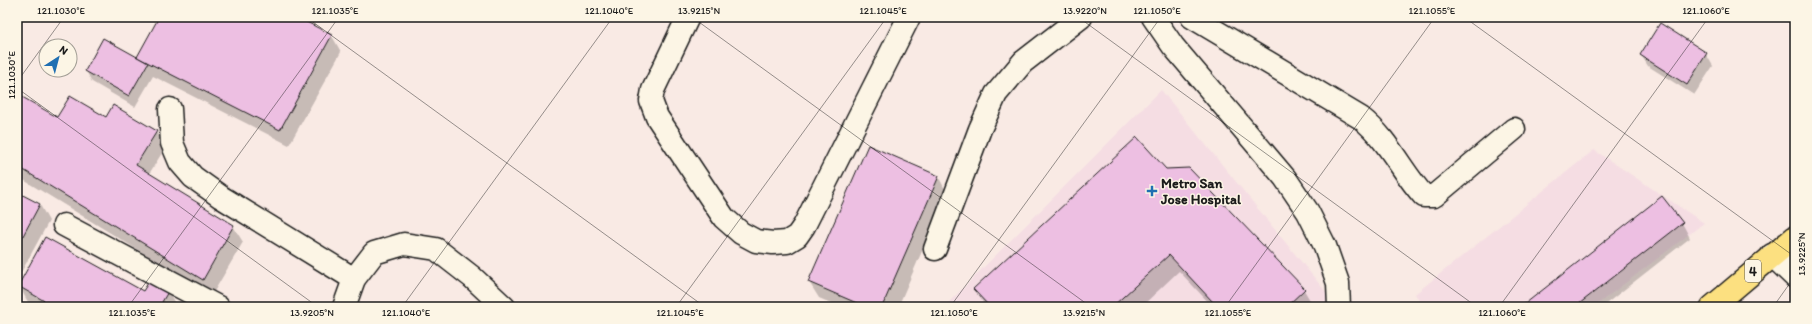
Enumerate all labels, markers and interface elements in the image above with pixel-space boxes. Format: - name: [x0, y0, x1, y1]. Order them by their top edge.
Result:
- text: 121.1030°E: [37, 4, 85, 17]
- text: 121.1035°E: [312, 4, 359, 17]
- text: 121.1040°E: [585, 4, 634, 17]
- text: 13.9215°N: [678, 4, 721, 17]
- text: 121.1045°E: [859, 4, 907, 17]
- text: 13.9220°N: [1063, 4, 1107, 17]
- text: 121.1050°E: [1133, 4, 1181, 17]
- text: 121.1055°E: [1409, 4, 1456, 17]
- text: 121.1060°E: [1682, 4, 1730, 17]
- north arrow: [38, 38, 78, 78]
- text: N: [57, 43, 70, 58]
- text: 121.1030°E: [5, 51, 18, 99]
- place label: Metro San Jose Hospital: [1160, 175, 1242, 208]
- marker: Metro San Jose Hospital: [1146, 185, 1158, 197]
- text: 13.9225°N: [1795, 232, 1808, 276]
- road number: 4: [1745, 260, 1761, 282]
- text: 121.1035°E: [109, 306, 156, 319]
- text: 13.9205°N: [290, 306, 334, 319]
- text: 121.1040°E: [382, 306, 431, 319]
- text: 121.1045°E: [656, 306, 704, 319]
- text: 121.1050°E: [930, 306, 978, 319]
- text: 13.9215°N: [1063, 306, 1106, 319]
- text: 121.1055°E: [1205, 306, 1252, 319]
- text: 121.1060°E: [1478, 306, 1526, 319]

